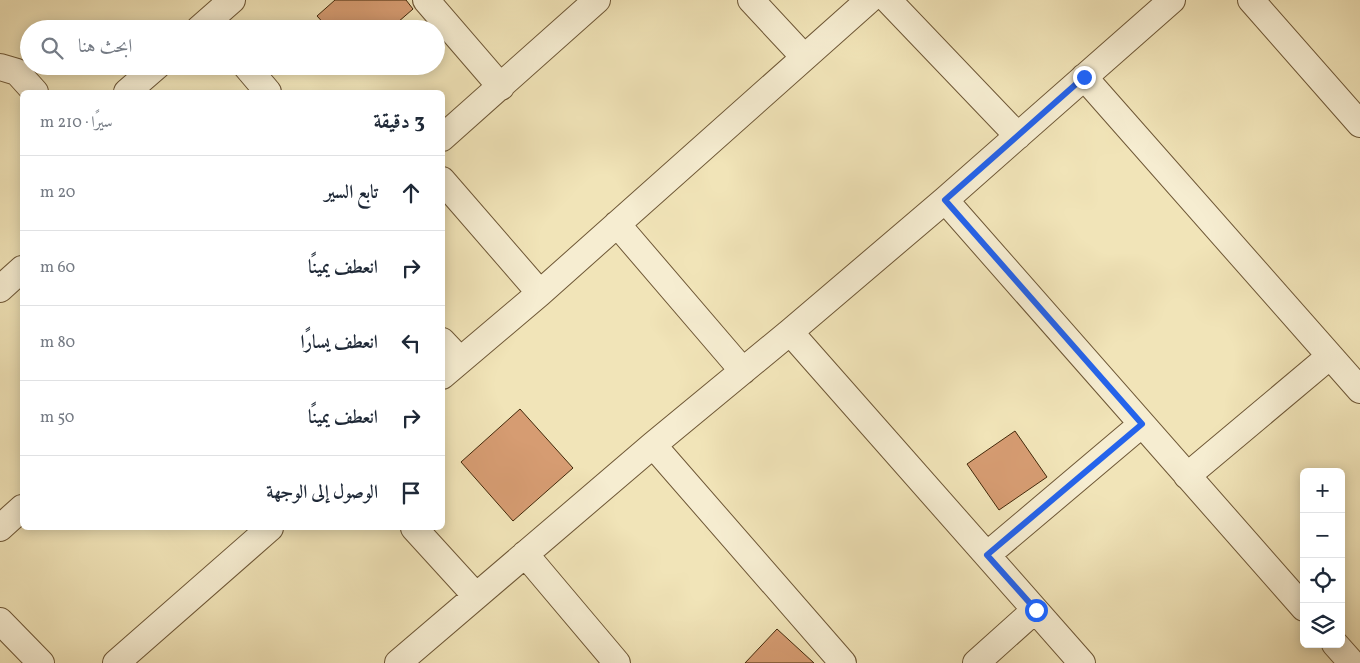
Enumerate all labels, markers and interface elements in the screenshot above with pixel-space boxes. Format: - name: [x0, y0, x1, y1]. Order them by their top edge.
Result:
- search box: [20, 20, 445, 75]
- icon: search: [38, 34, 66, 62]
- text: ابحث هنا: [78, 34, 132, 60]
- route end: [1073, 66, 1096, 89]
- text: 3 دقيقة: [373, 108, 425, 137]
- text: سيرًا · 210 m: [40, 112, 113, 134]
- icon: ahead: [397, 179, 425, 207]
- text: تابع السير: [325, 180, 378, 206]
- text: 20 m: [40, 182, 75, 204]
- icon: right: [397, 254, 425, 282]
- text: انعطف يمينًا: [308, 255, 378, 281]
- text: 60 m: [40, 257, 75, 279]
- icon: left: [397, 329, 425, 357]
- text: انعطف يسارًا: [300, 330, 378, 356]
- text: 80 m: [40, 332, 75, 354]
- icon: right: [397, 404, 425, 432]
- text: انعطف يمينًا: [308, 405, 378, 431]
- text: 50 m: [40, 407, 74, 429]
- map controls: [1300, 468, 1345, 648]
- button: +: [1300, 468, 1345, 513]
- icon: arrive: [397, 479, 425, 507]
- text: الوصول إلى الوجهة: [266, 480, 378, 506]
- button: −: [1300, 513, 1345, 558]
- button: locate: [1300, 558, 1345, 603]
- route start: [1025, 599, 1048, 622]
- button: layers: [1300, 603, 1345, 648]

